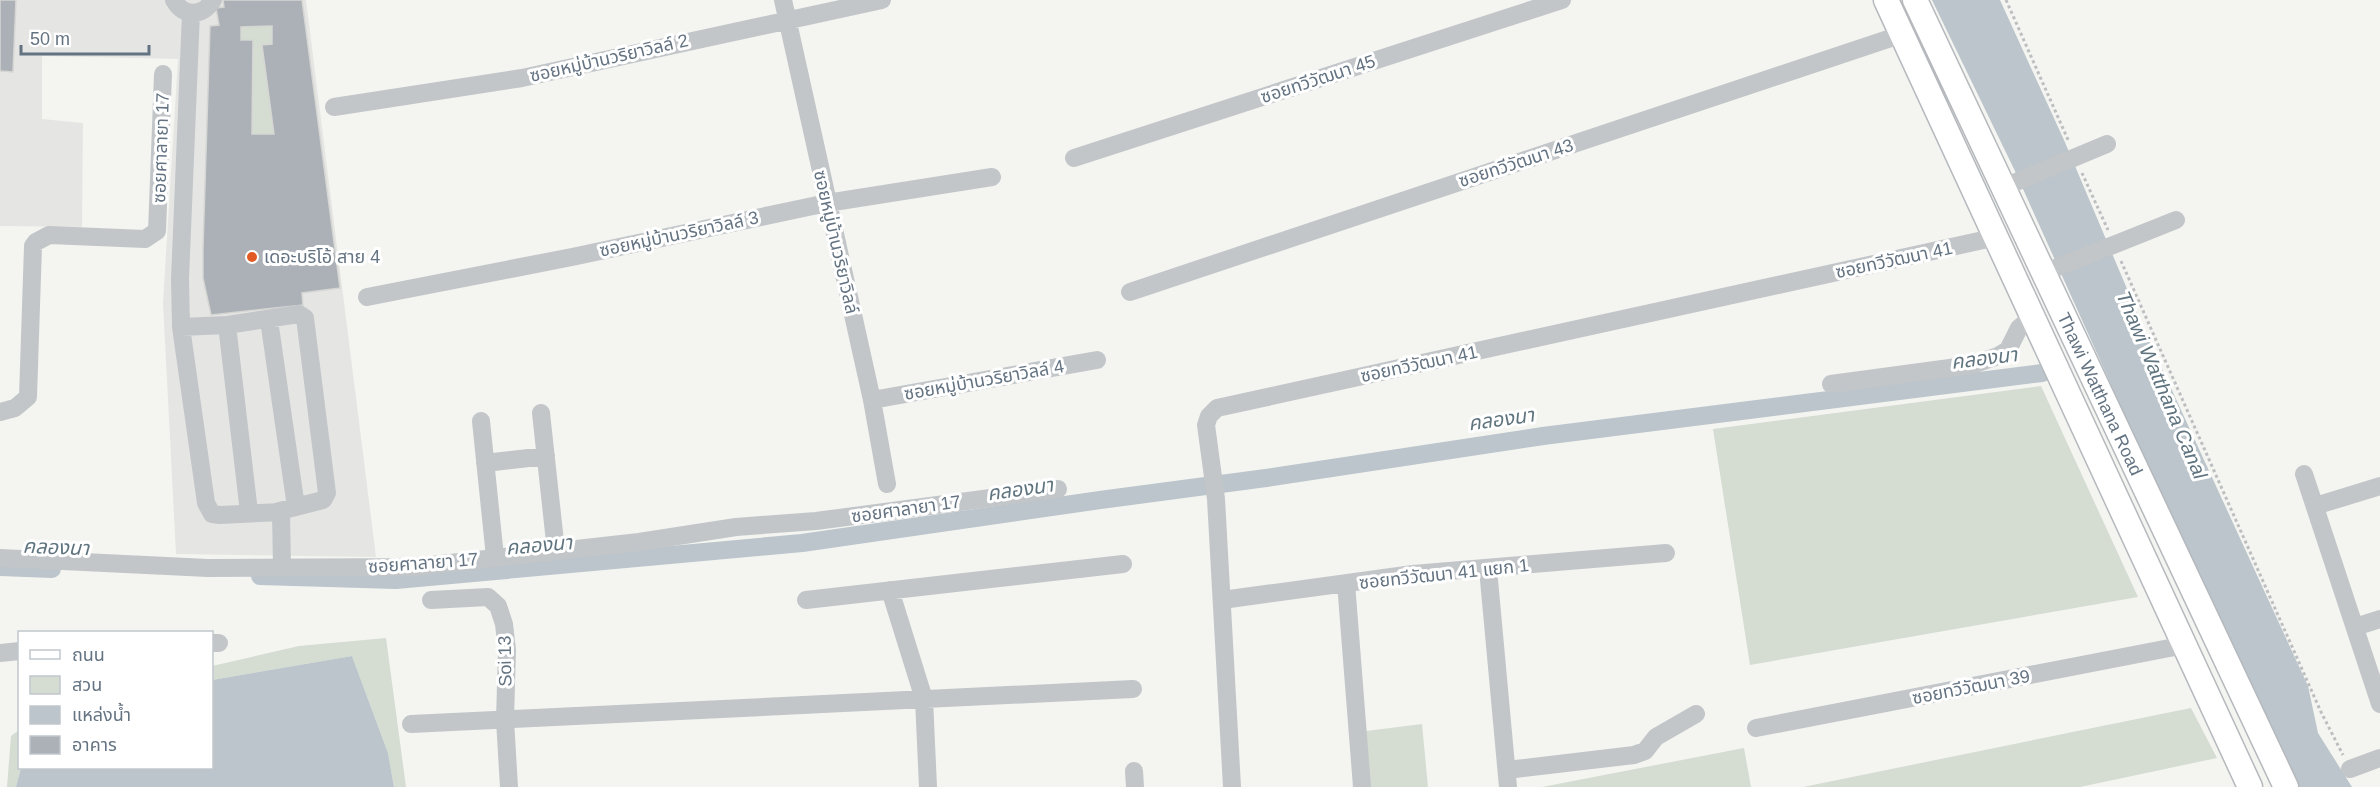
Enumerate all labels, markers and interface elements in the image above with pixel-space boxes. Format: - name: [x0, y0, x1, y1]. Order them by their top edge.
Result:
- scale bar: [21, 18, 148, 56]
- text: 50 m: [30, 29, 70, 49]
- street label: ซอยหมู่บ้านวริยาวิลล์ 2: [528, 30, 691, 88]
- street label: ซอยทวีวัฒนา 45: [1258, 51, 1378, 107]
- street label: ซอยศาลายา 17: [149, 93, 173, 203]
- street label: ซอยทวีวัฒนา 43: [1456, 135, 1576, 191]
- street label: ซอยหมู่บ้านวริยาวิลล์: [808, 168, 862, 316]
- street label: ซอยหมู่บ้านวริยาวิลล์ 3: [598, 207, 761, 263]
- street label: ซอยทวีวัฒนา 41: [1834, 238, 1954, 282]
- place label: เดอะบริโอ้ สาย 4: [264, 247, 380, 267]
- marker: เดอะบริโอ้ สาย 4: [245, 250, 259, 264]
- water label: Thawi Watthana Canal: [2112, 288, 2212, 483]
- street label: Thawi Watthana Road: [2053, 309, 2147, 479]
- street label: ซอยทวีวัฒนา 41: [1359, 342, 1479, 386]
- water label: คลองนา: [1950, 343, 2019, 373]
- street label: ซอยหมู่บ้านวริยาวิลล์ 4: [903, 356, 1066, 406]
- water label: คลองนา: [1467, 403, 1536, 435]
- water label: คลองนา: [986, 473, 1055, 505]
- street label: ซอยศาลายา 17: [850, 491, 962, 527]
- water label: คลองนา: [505, 531, 574, 559]
- water label: คลองนา: [22, 535, 90, 559]
- street label: ซอยศาลายา 17: [367, 549, 479, 577]
- street label: ซอยทวีวัฒนา 41 แยก 1: [1358, 555, 1530, 593]
- legend: [18, 631, 213, 769]
- street label: Soi 13: [495, 635, 515, 687]
- text: ถนน: [72, 645, 105, 665]
- street label: ซอยทวีวัฒนา 39: [1911, 666, 2031, 708]
- text: สวน: [72, 675, 102, 695]
- text: แหล่งน้ำ: [72, 702, 131, 725]
- text: อาคาร: [72, 735, 117, 755]

